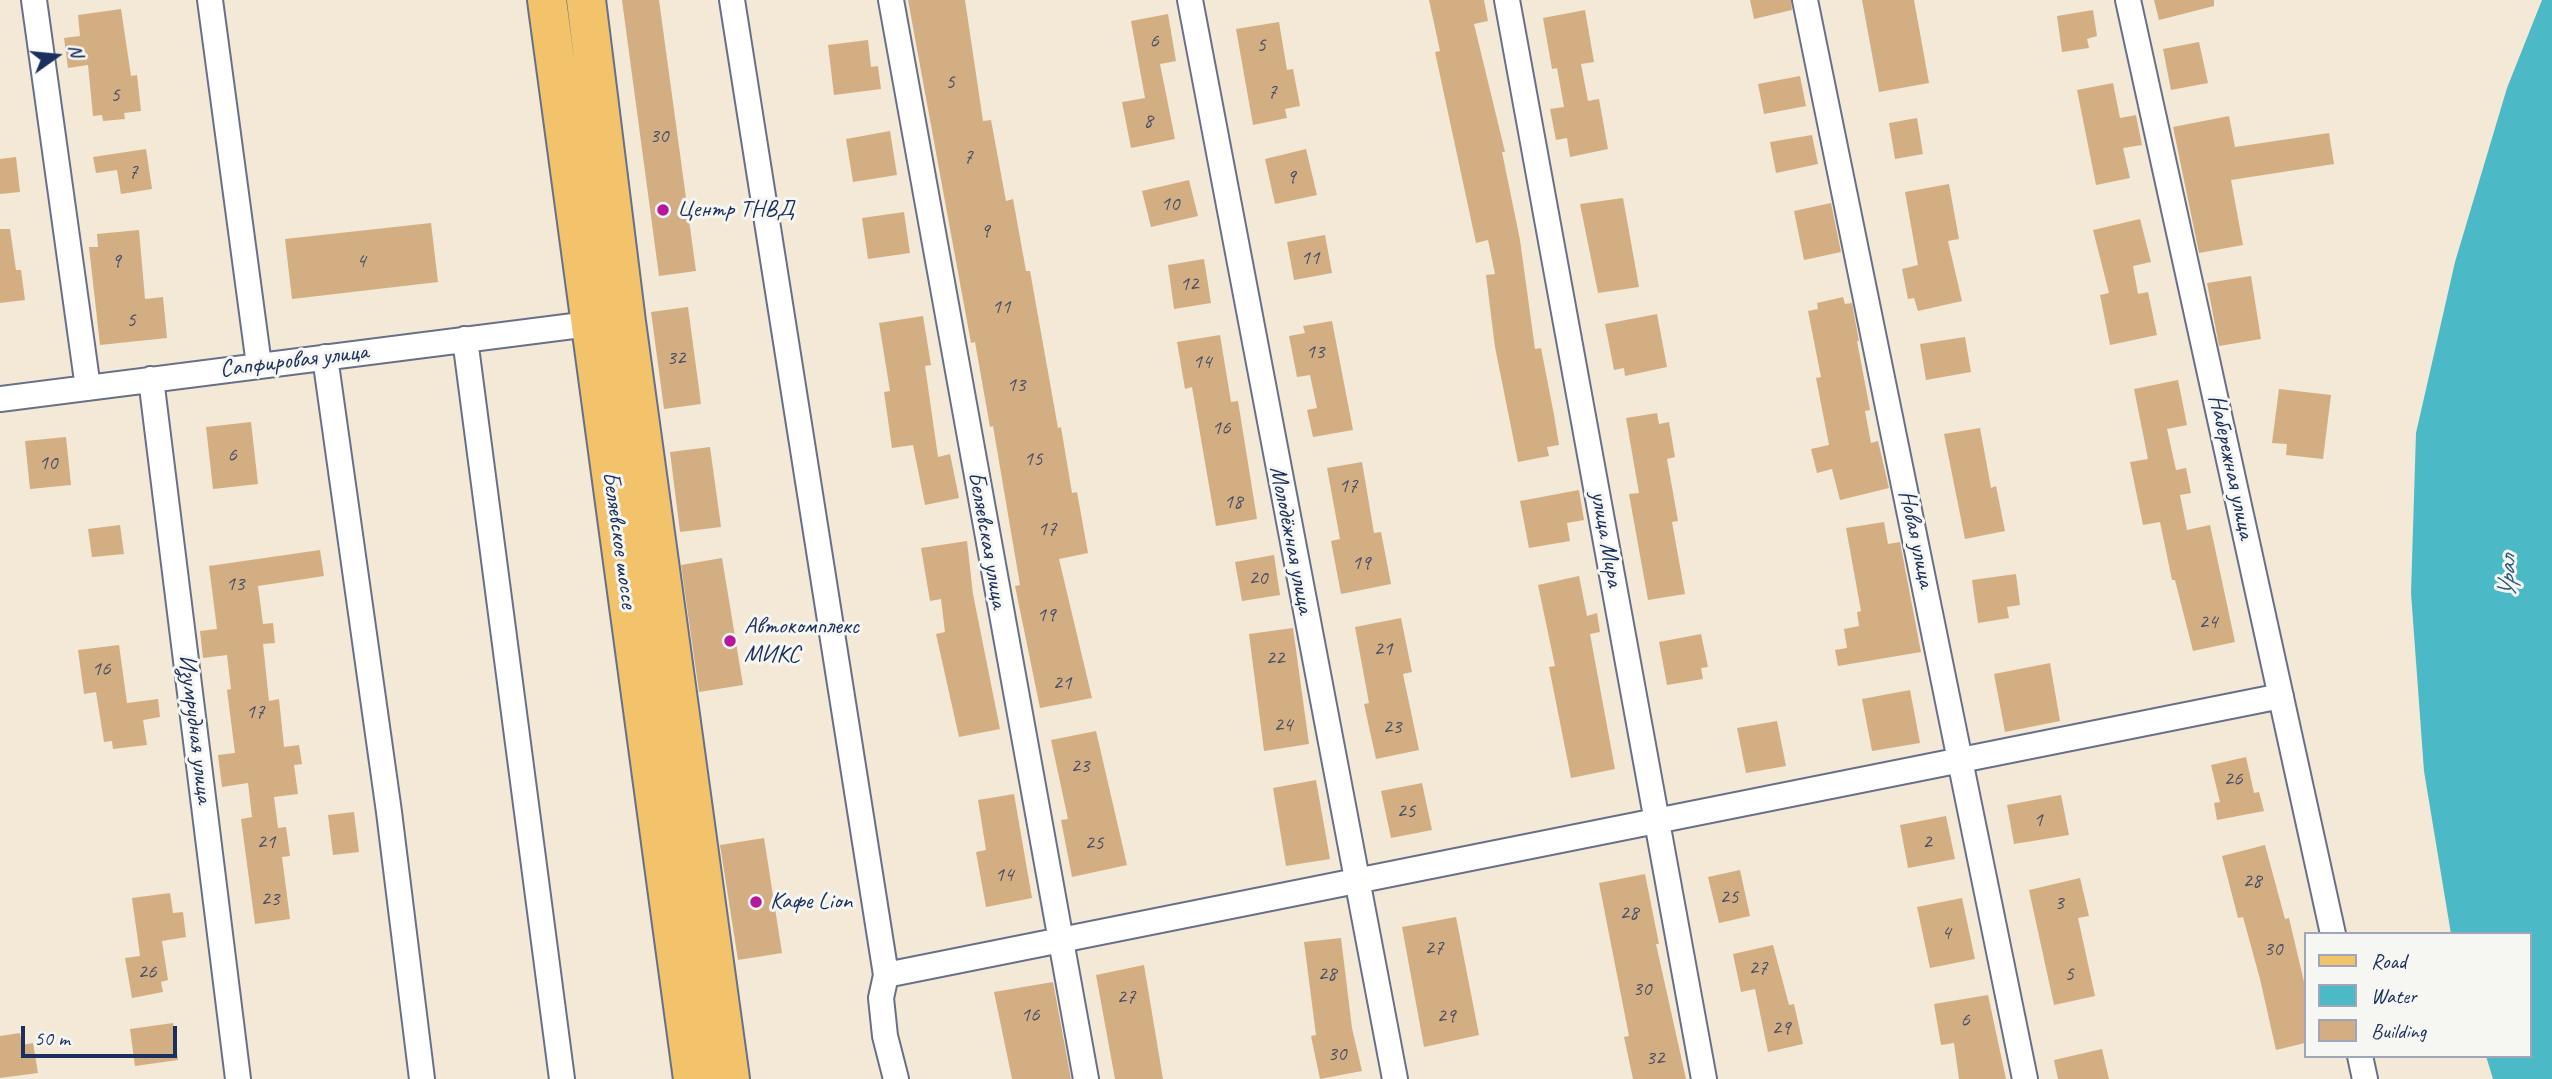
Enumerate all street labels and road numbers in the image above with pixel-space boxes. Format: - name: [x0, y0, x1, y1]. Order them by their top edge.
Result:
- street label: Сапфировая улица: [218, 338, 370, 384]
- street label: Набережная улица: [2202, 392, 2260, 542]
- street label: Молодёжная улица: [1263, 464, 1319, 616]
- street label: Беляевская улица: [961, 469, 1013, 611]
- street label: Беляевское шоссе: [595, 470, 643, 610]
- street label: Новая улица: [1892, 488, 1940, 590]
- street label: улица Мира: [1583, 489, 1629, 589]
- street label: Изумрудная улица: [172, 653, 218, 805]

